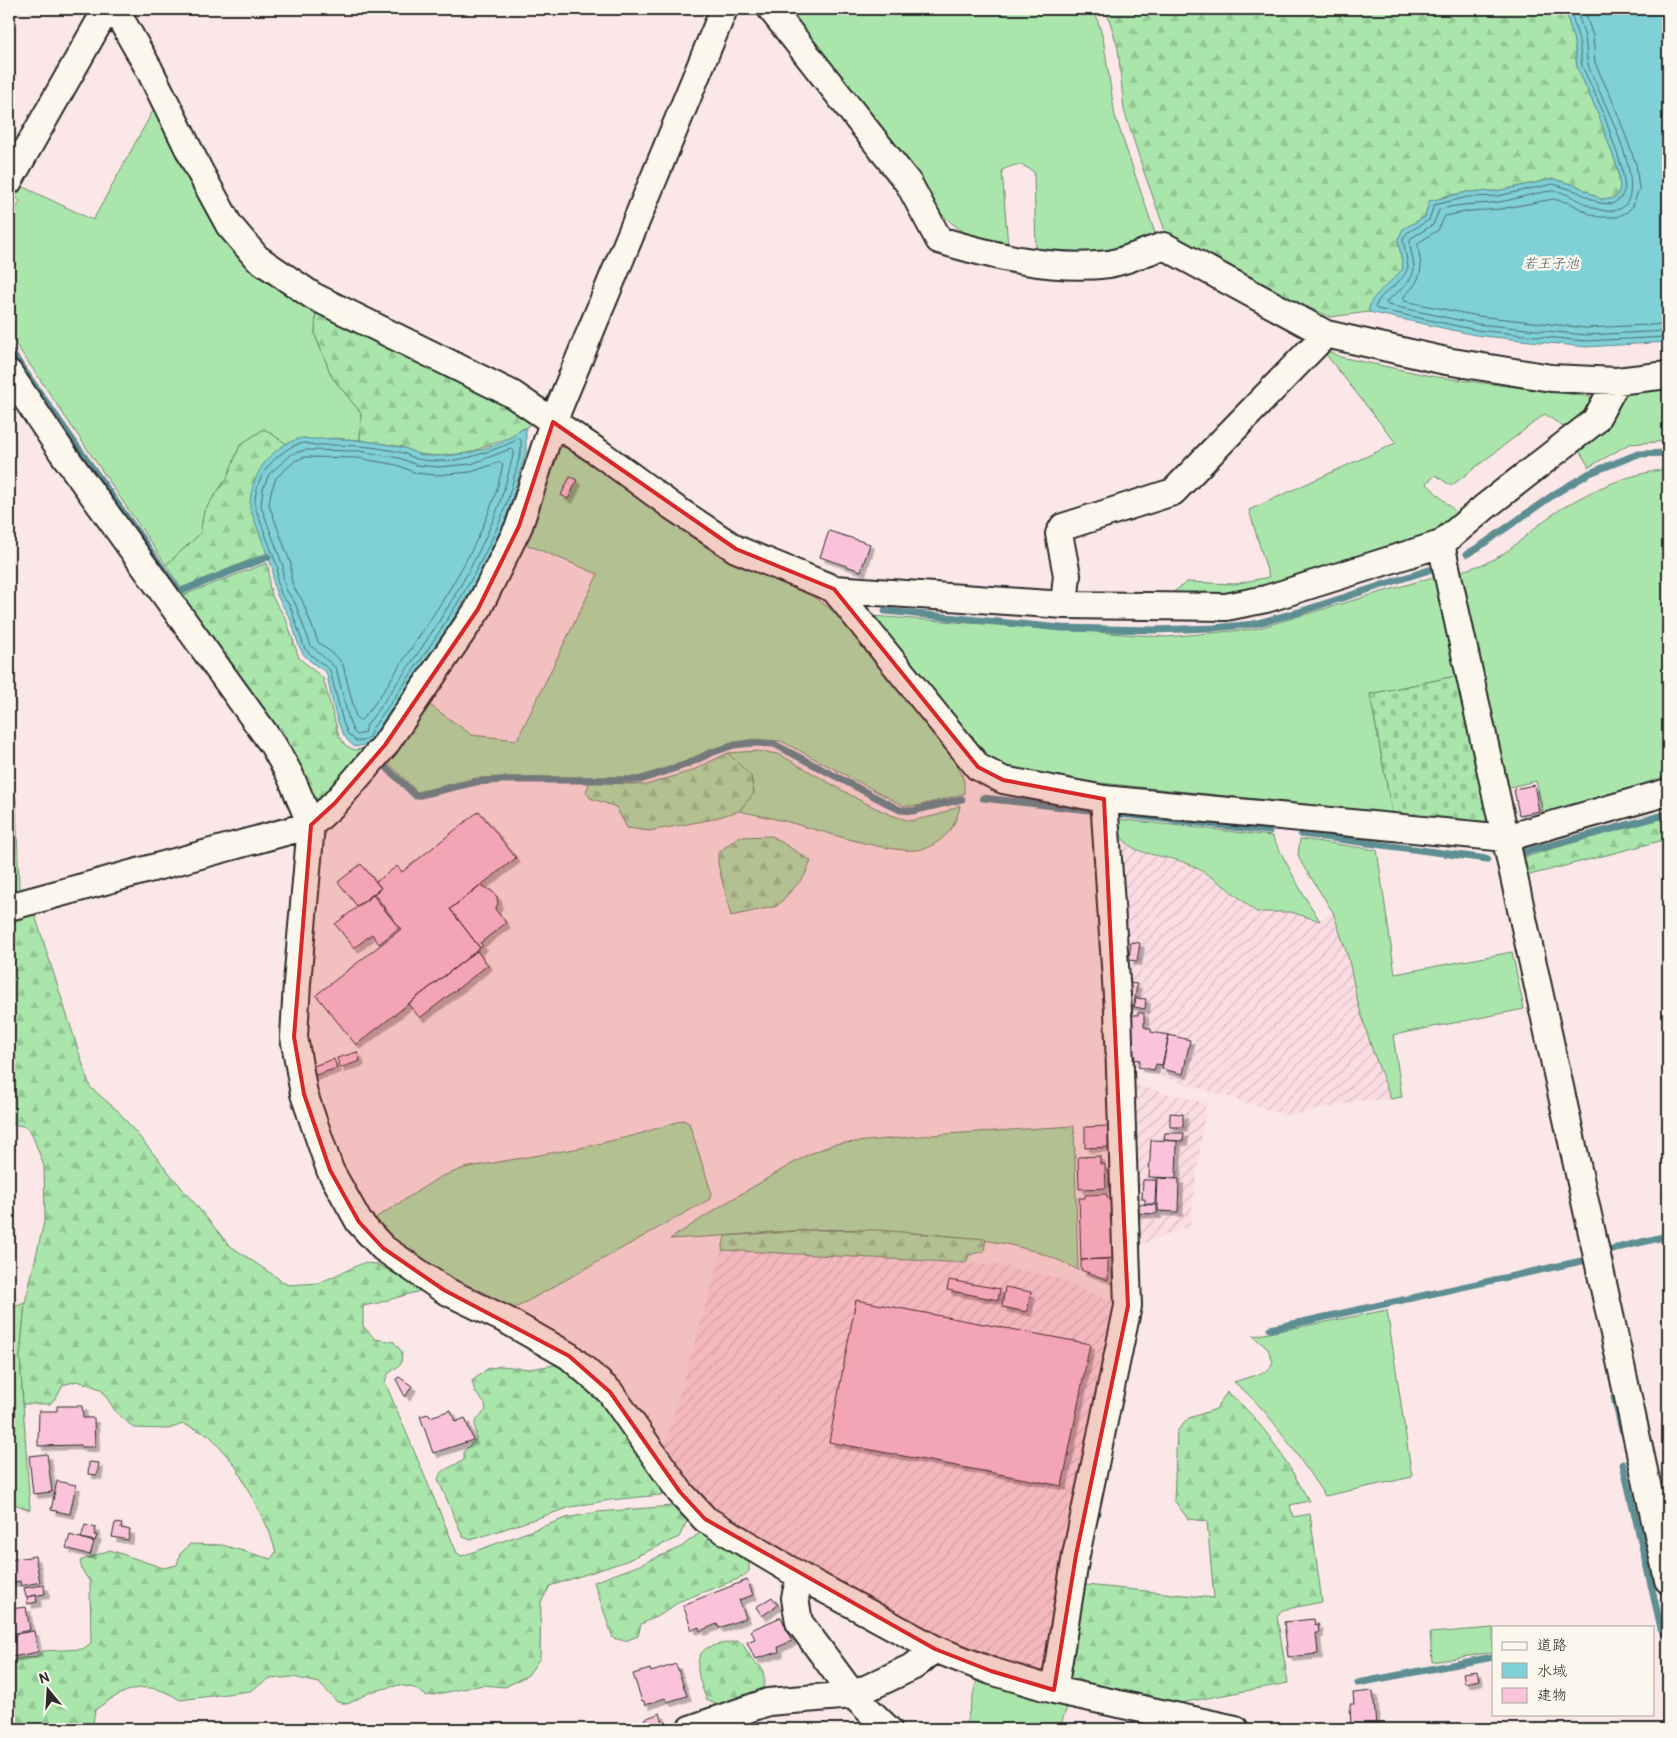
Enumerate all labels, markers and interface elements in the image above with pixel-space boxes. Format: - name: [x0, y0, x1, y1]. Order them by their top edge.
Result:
- water label: 若王子池: [1523, 255, 1580, 272]
- legend: [1492, 1626, 1654, 1716]
- text: 道路: [1537, 1636, 1567, 1655]
- text: 水域: [1537, 1662, 1567, 1681]
- north arrow: [22, 1666, 72, 1716]
- text: N: [37, 1669, 51, 1688]
- text: 建物: [1537, 1686, 1567, 1705]

